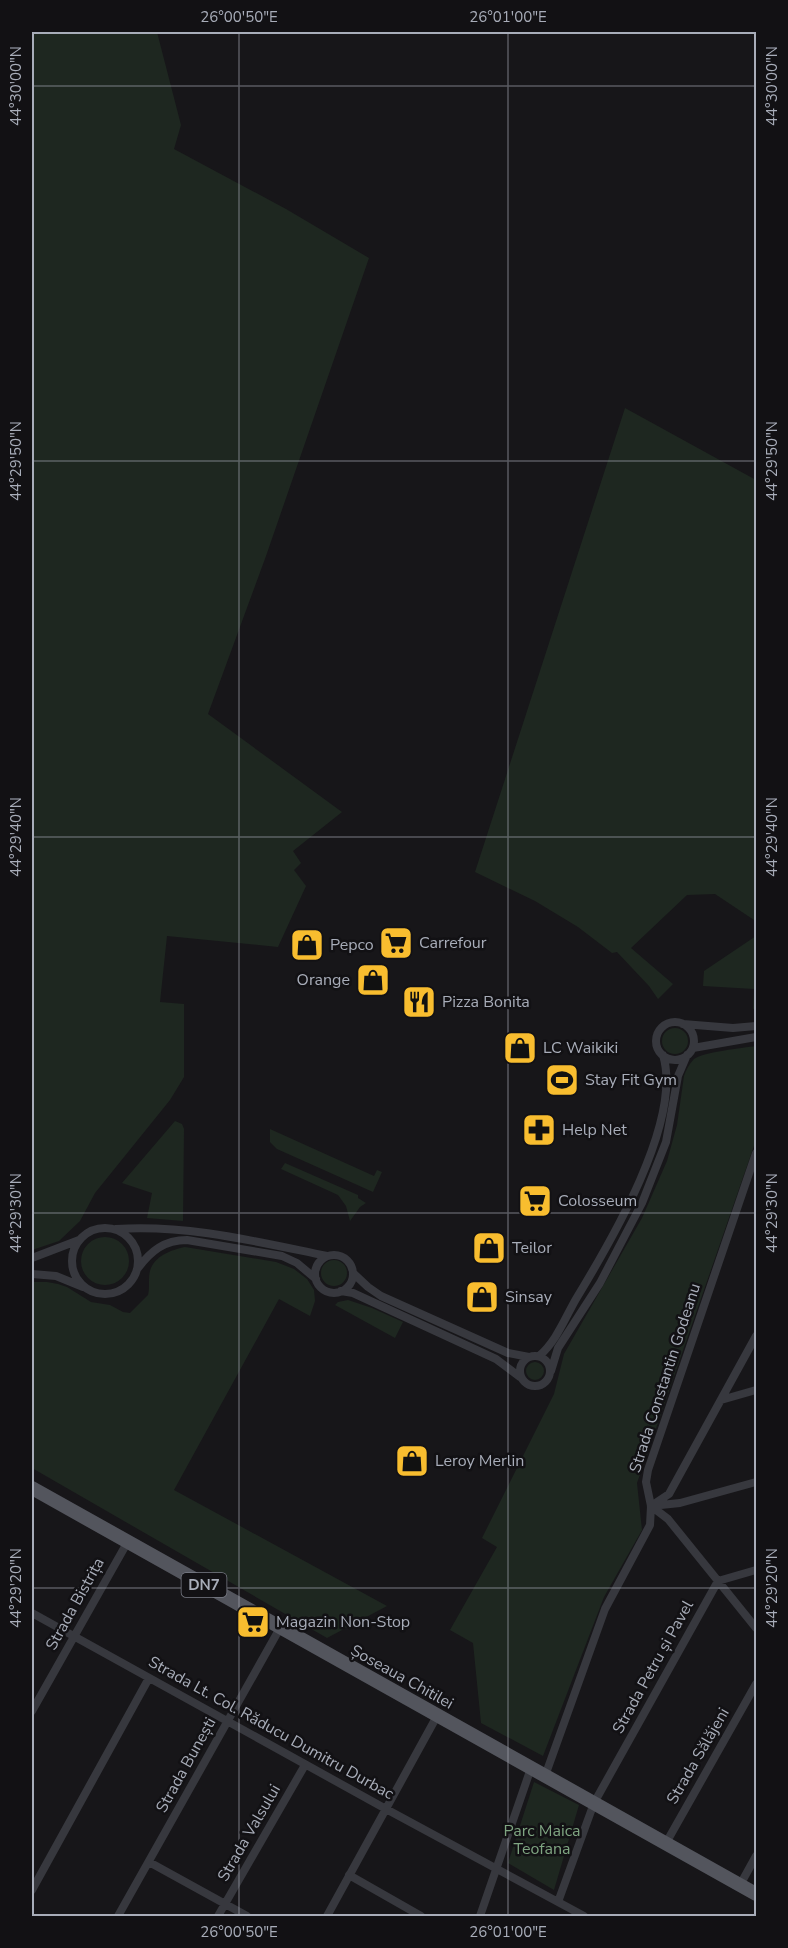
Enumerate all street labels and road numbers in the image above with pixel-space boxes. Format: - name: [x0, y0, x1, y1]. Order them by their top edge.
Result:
- street label: Strada Constantin Godeanu: [624, 1281, 706, 1475]
- street label: Strada Bistrița: [40, 1554, 110, 1654]
- road number: DN7: [182, 1573, 226, 1597]
- street label: Strada Petru și Pavel: [607, 1596, 699, 1738]
- street label: Șoseaua Chitilei: [346, 1640, 458, 1714]
- street label: Strada Lt. Col. Răducu Dumitru Durbac: [144, 1651, 398, 1805]
- street label: Strada Sălăjeni: [661, 1704, 735, 1808]
- street label: Strada Bunești: [151, 1713, 221, 1817]
- street label: Strada Valsului: [212, 1780, 286, 1886]

